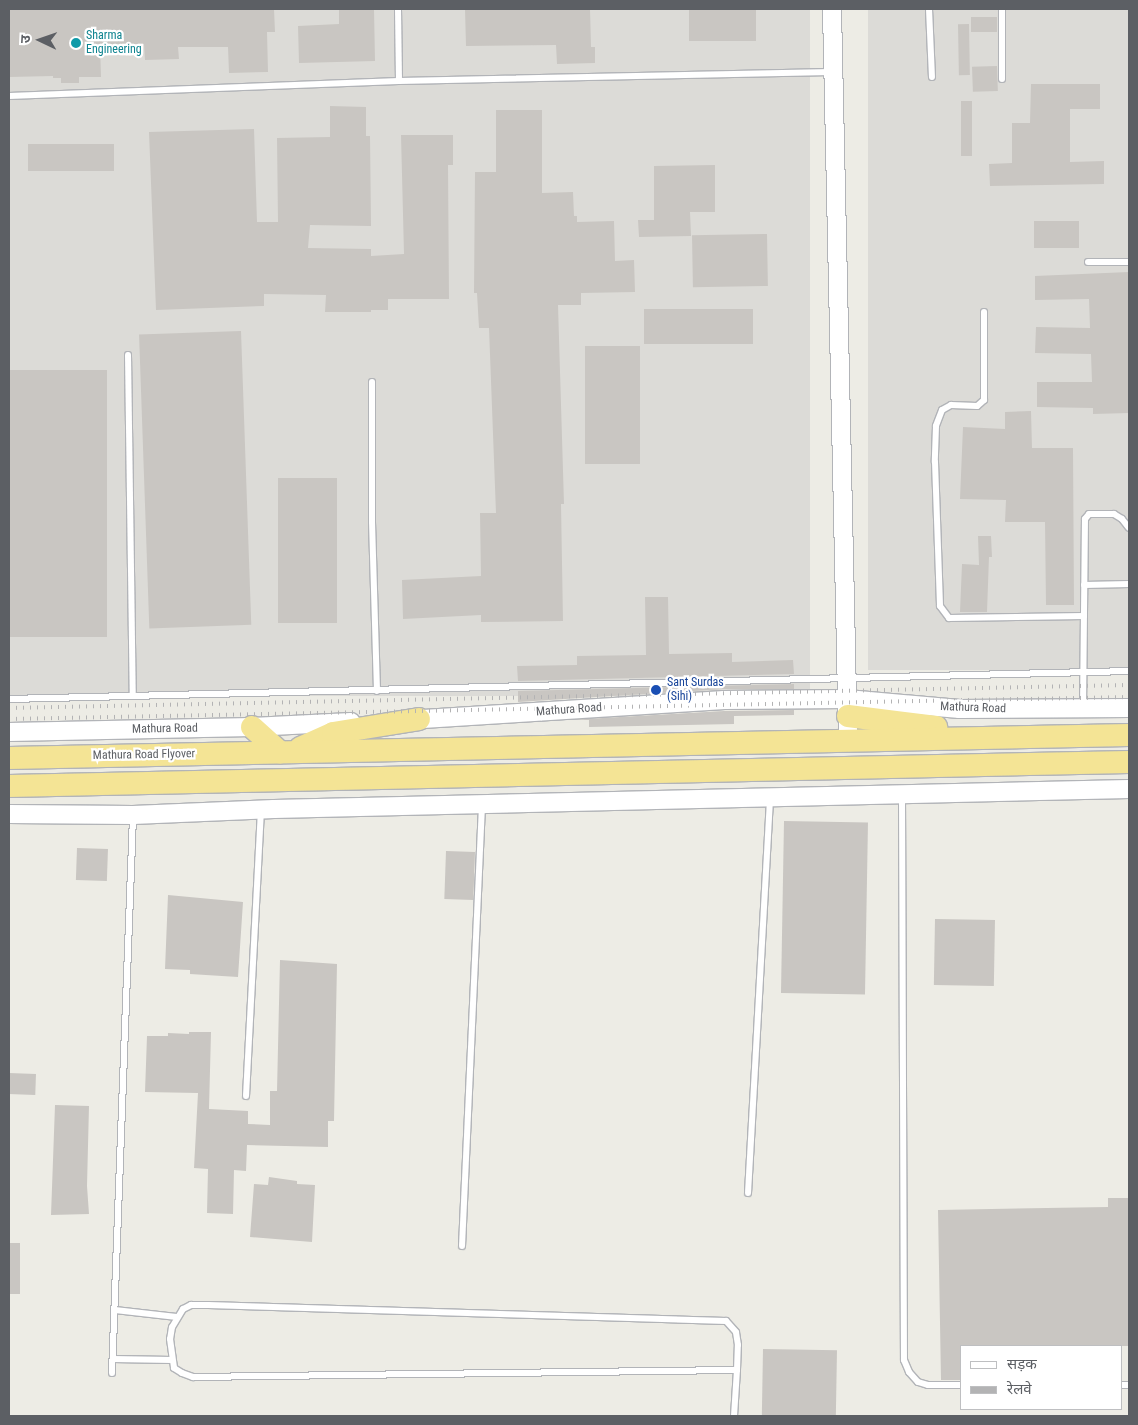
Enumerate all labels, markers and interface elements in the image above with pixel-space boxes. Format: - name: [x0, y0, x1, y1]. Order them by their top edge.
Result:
- north arrow: [15, 15, 65, 65]
- place label: Sharma Engineering: [86, 29, 142, 57]
- text: उ: [17, 35, 33, 44]
- marker: Sharma Engineering: [70, 37, 82, 49]
- place label: Sant Surdas (Sihi): [667, 676, 724, 704]
- marker: Sant Surdas (Sihi): [649, 683, 663, 697]
- street label: Mathura Road: [940, 700, 1006, 716]
- street label: Mathura Road: [536, 701, 602, 719]
- street label: Mathura Road: [132, 721, 198, 737]
- street label: Mathura Road Flyover: [93, 747, 195, 763]
- legend: [960, 1345, 1123, 1410]
- text: सड़क: [1007, 1355, 1037, 1373]
- text: रेलवे: [1007, 1380, 1032, 1398]

